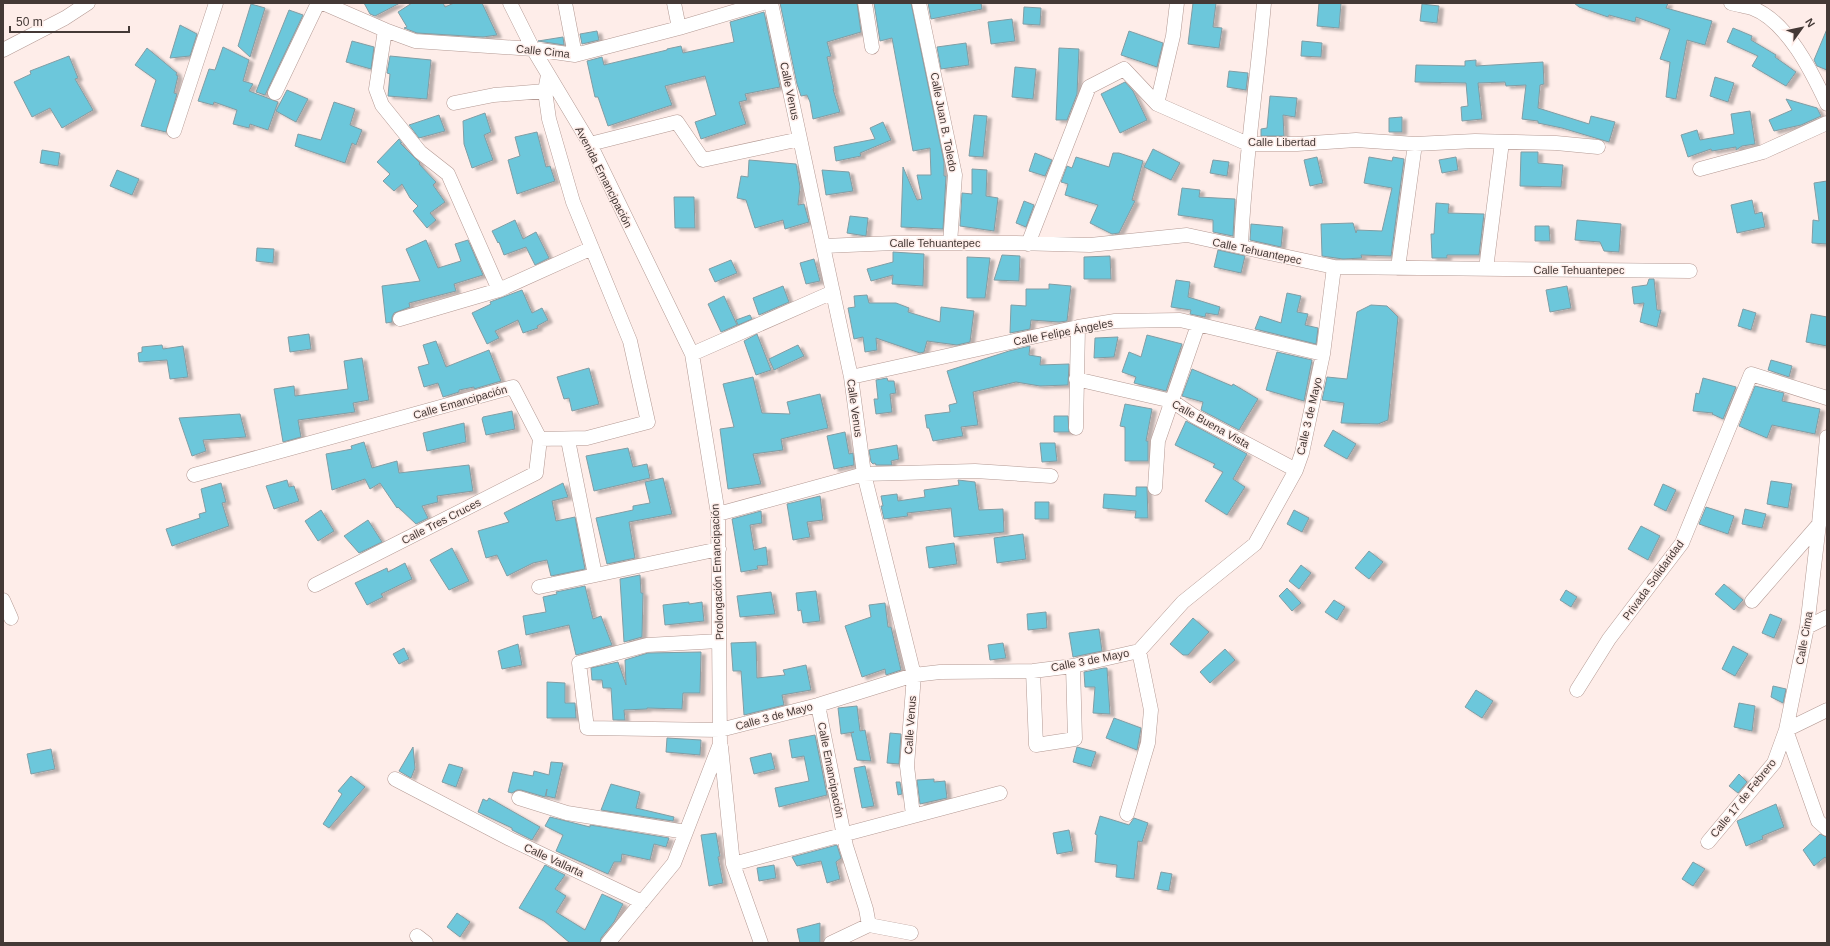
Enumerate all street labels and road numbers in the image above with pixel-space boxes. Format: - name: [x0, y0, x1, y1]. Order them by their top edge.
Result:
- street label: Calle Cima: [516, 42, 571, 60]
- street label: Calle Venus: [778, 61, 802, 121]
- street label: Calle Juan B. Toledo: [929, 71, 959, 173]
- street label: Avenida Emancipación: [573, 125, 635, 229]
- street label: Calle Libertad: [1248, 136, 1316, 148]
- street label: Calle Tehuantepec: [1211, 236, 1303, 266]
- street label: Calle Tehuantepec: [890, 237, 981, 249]
- street label: Calle Tehuantepec: [1534, 264, 1625, 276]
- street label: Calle Felipe Ángeles: [1012, 316, 1114, 348]
- street label: Calle 3 de Mayo: [1294, 376, 1324, 456]
- street label: Calle Venus: [845, 378, 865, 438]
- street label: Calle Emancipación: [412, 383, 508, 421]
- street label: Calle Buena Vista: [1170, 398, 1253, 451]
- street label: Calle Tres Cruces: [399, 496, 483, 546]
- street label: Prolongación Emancipación: [709, 504, 725, 640]
- street label: Privada Solidaridad: [1620, 538, 1686, 622]
- street label: Calle Cima: [1793, 610, 1815, 666]
- street label: Calle 3 de Mayo: [1050, 647, 1130, 673]
- street label: Calle Venus: [902, 695, 918, 755]
- street label: Calle 3 de Mayo: [734, 700, 814, 732]
- street label: Calle Emancipación: [816, 721, 846, 819]
- street label: Calle 17 de Febrero: [1708, 756, 1778, 840]
- street label: Calle Vallarta: [522, 841, 587, 879]

